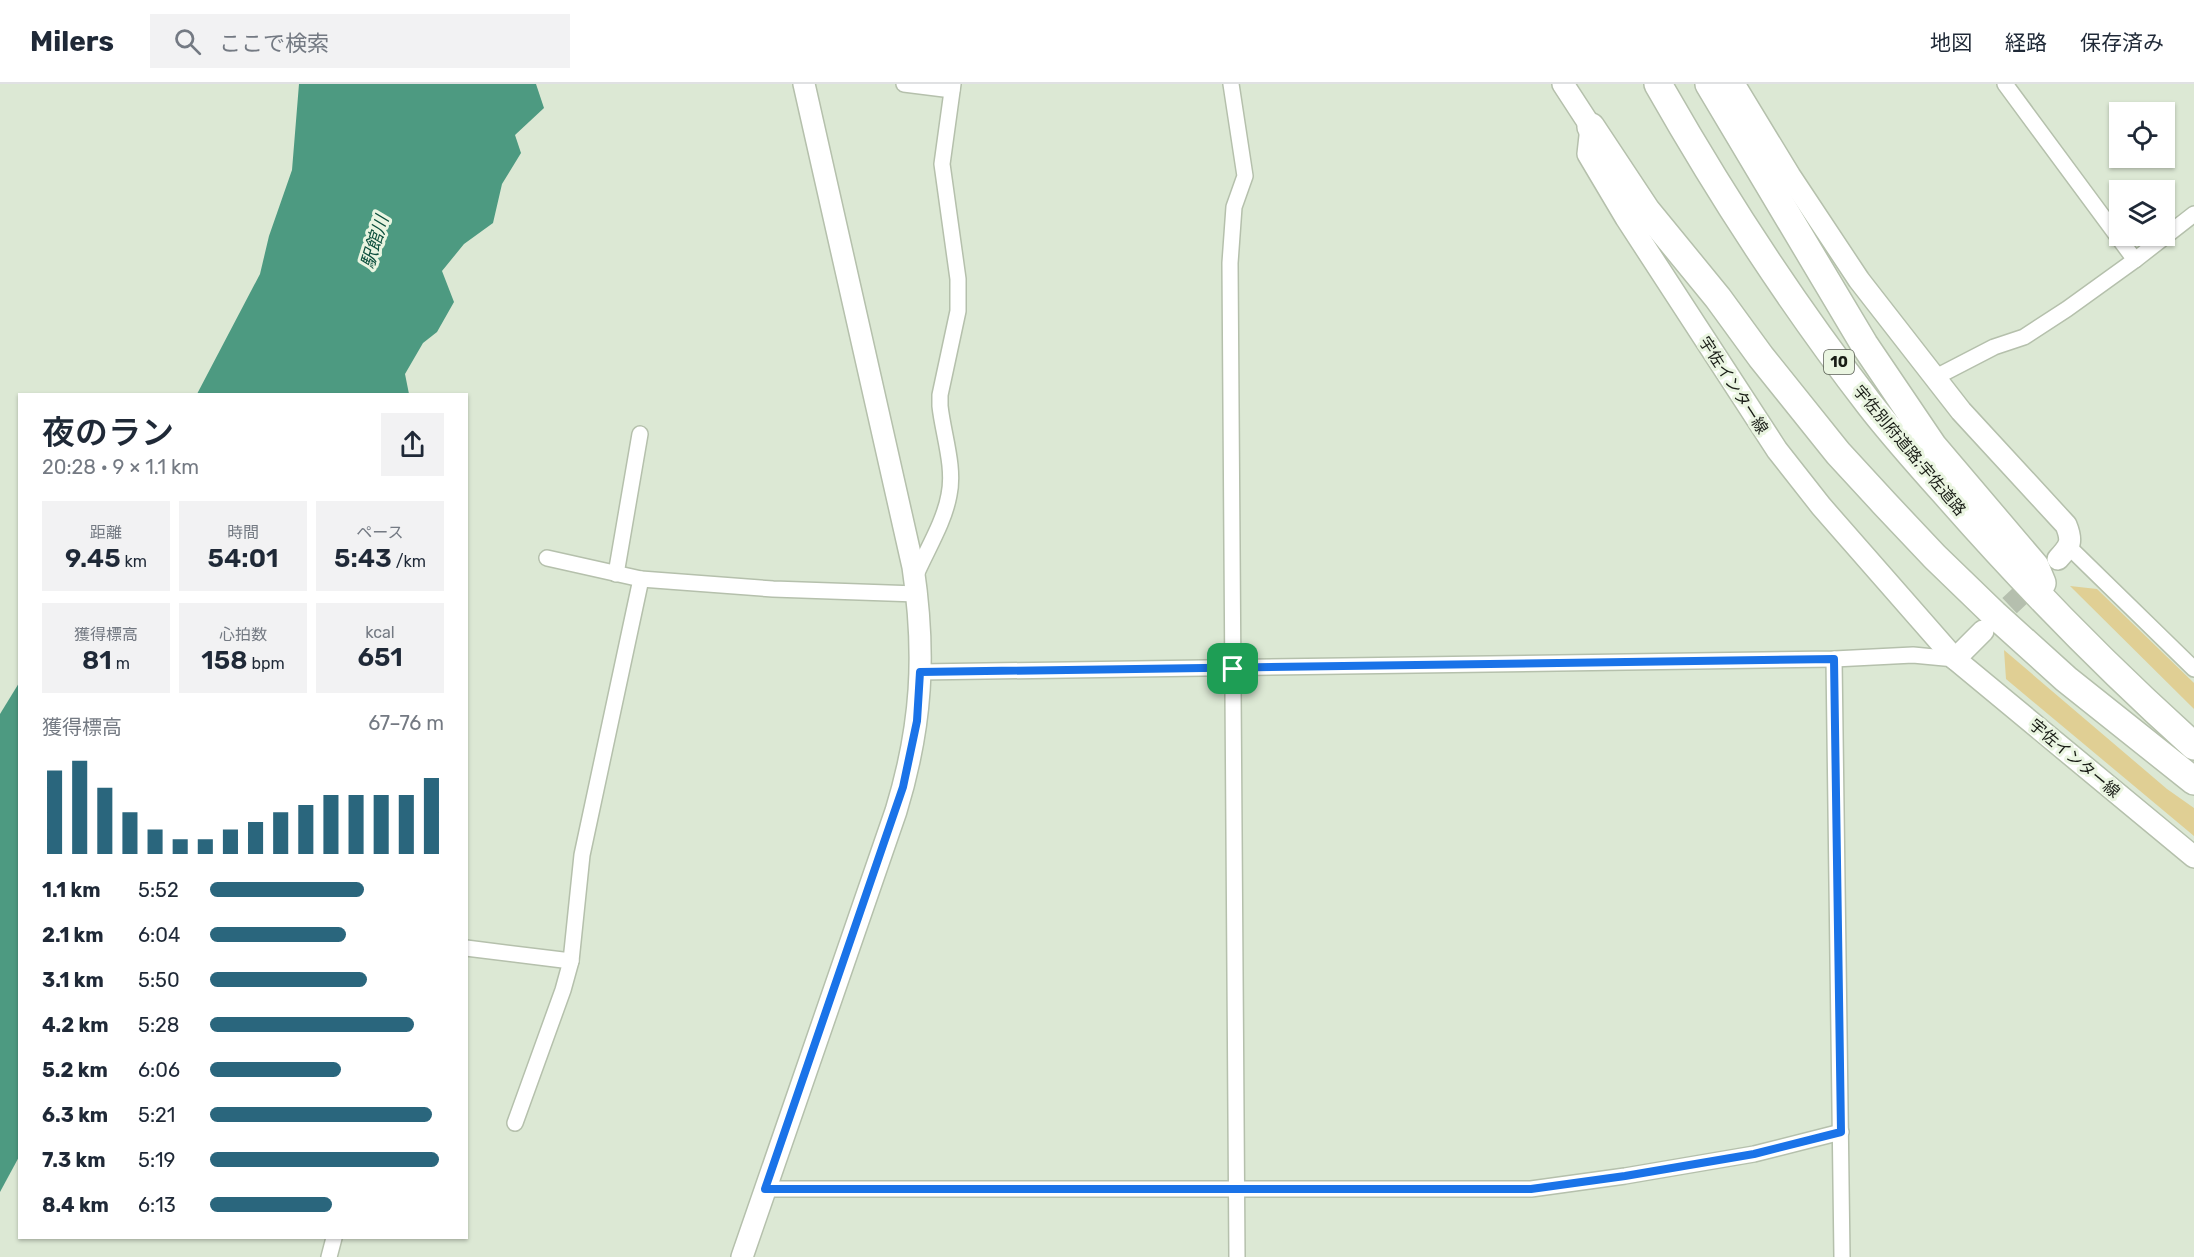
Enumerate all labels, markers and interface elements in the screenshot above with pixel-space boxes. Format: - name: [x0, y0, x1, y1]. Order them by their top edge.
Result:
- search box: [150, 14, 570, 68]
- text: Milers: [30, 25, 114, 58]
- icon: search: [171, 25, 204, 58]
- text: ここで検索: [219, 30, 329, 57]
- text: 地図: [1930, 30, 1972, 55]
- text: 経路: [2005, 30, 2047, 55]
- text: 保存済み: [2080, 30, 2164, 55]
- map controls: [2109, 102, 2175, 246]
- button: locate: [2109, 102, 2175, 168]
- button: layers: [2109, 180, 2175, 246]
- water label: 駅館川: [357, 211, 394, 271]
- street label: 宇佐インター線: [1695, 333, 1772, 437]
- road number: 10: [1824, 350, 1854, 374]
- street label: 宇佐別府道路;宇佐道路: [1850, 381, 1970, 519]
- text: 夜のラン: [42, 413, 174, 452]
- button: share: [381, 413, 444, 476]
- text: 20:28 · 9 × 1.1 km: [42, 455, 199, 479]
- text: 距離: [90, 523, 122, 542]
- text: 時間: [227, 523, 259, 542]
- text: ペース: [356, 523, 404, 542]
- text: 9.45: [65, 543, 121, 574]
- text: 54:01: [208, 543, 278, 574]
- text: 5:43: [334, 543, 392, 574]
- text: km: [121, 552, 147, 571]
- text: /km: [392, 552, 426, 571]
- text: kcal: [365, 623, 395, 642]
- text: 獲得標高: [74, 625, 138, 644]
- text: 心拍数: [219, 625, 267, 644]
- text: 651: [357, 642, 403, 673]
- pin: [1207, 643, 1258, 694]
- text: 81: [82, 645, 112, 676]
- text: 158: [201, 645, 248, 676]
- icon: arrive: [1216, 652, 1249, 685]
- text: m: [112, 654, 130, 673]
- text: bpm: [248, 654, 285, 673]
- text: 67–76 m: [368, 711, 444, 735]
- text: 獲得標高: [42, 715, 122, 739]
- street label: 宇佐インター線: [2026, 715, 2124, 802]
- text: 1.1 km: [42, 878, 101, 902]
- text: 5:52: [138, 878, 179, 902]
- text: 2.1 km: [42, 923, 104, 947]
- text: 6:04: [138, 923, 180, 947]
- text: 3.1 km: [42, 968, 104, 992]
- text: 5:50: [138, 968, 180, 992]
- text: 4.2 km: [42, 1013, 108, 1037]
- text: 5:28: [138, 1013, 179, 1037]
- text: 5.2 km: [42, 1058, 108, 1082]
- text: 6:06: [138, 1058, 180, 1082]
- text: 6.3 km: [42, 1103, 108, 1127]
- text: 5:21: [138, 1103, 175, 1127]
- text: 7.3 km: [42, 1148, 105, 1172]
- text: 5:19: [138, 1148, 175, 1172]
- text: 8.4 km: [42, 1193, 109, 1217]
- text: 6:13: [138, 1193, 176, 1217]

